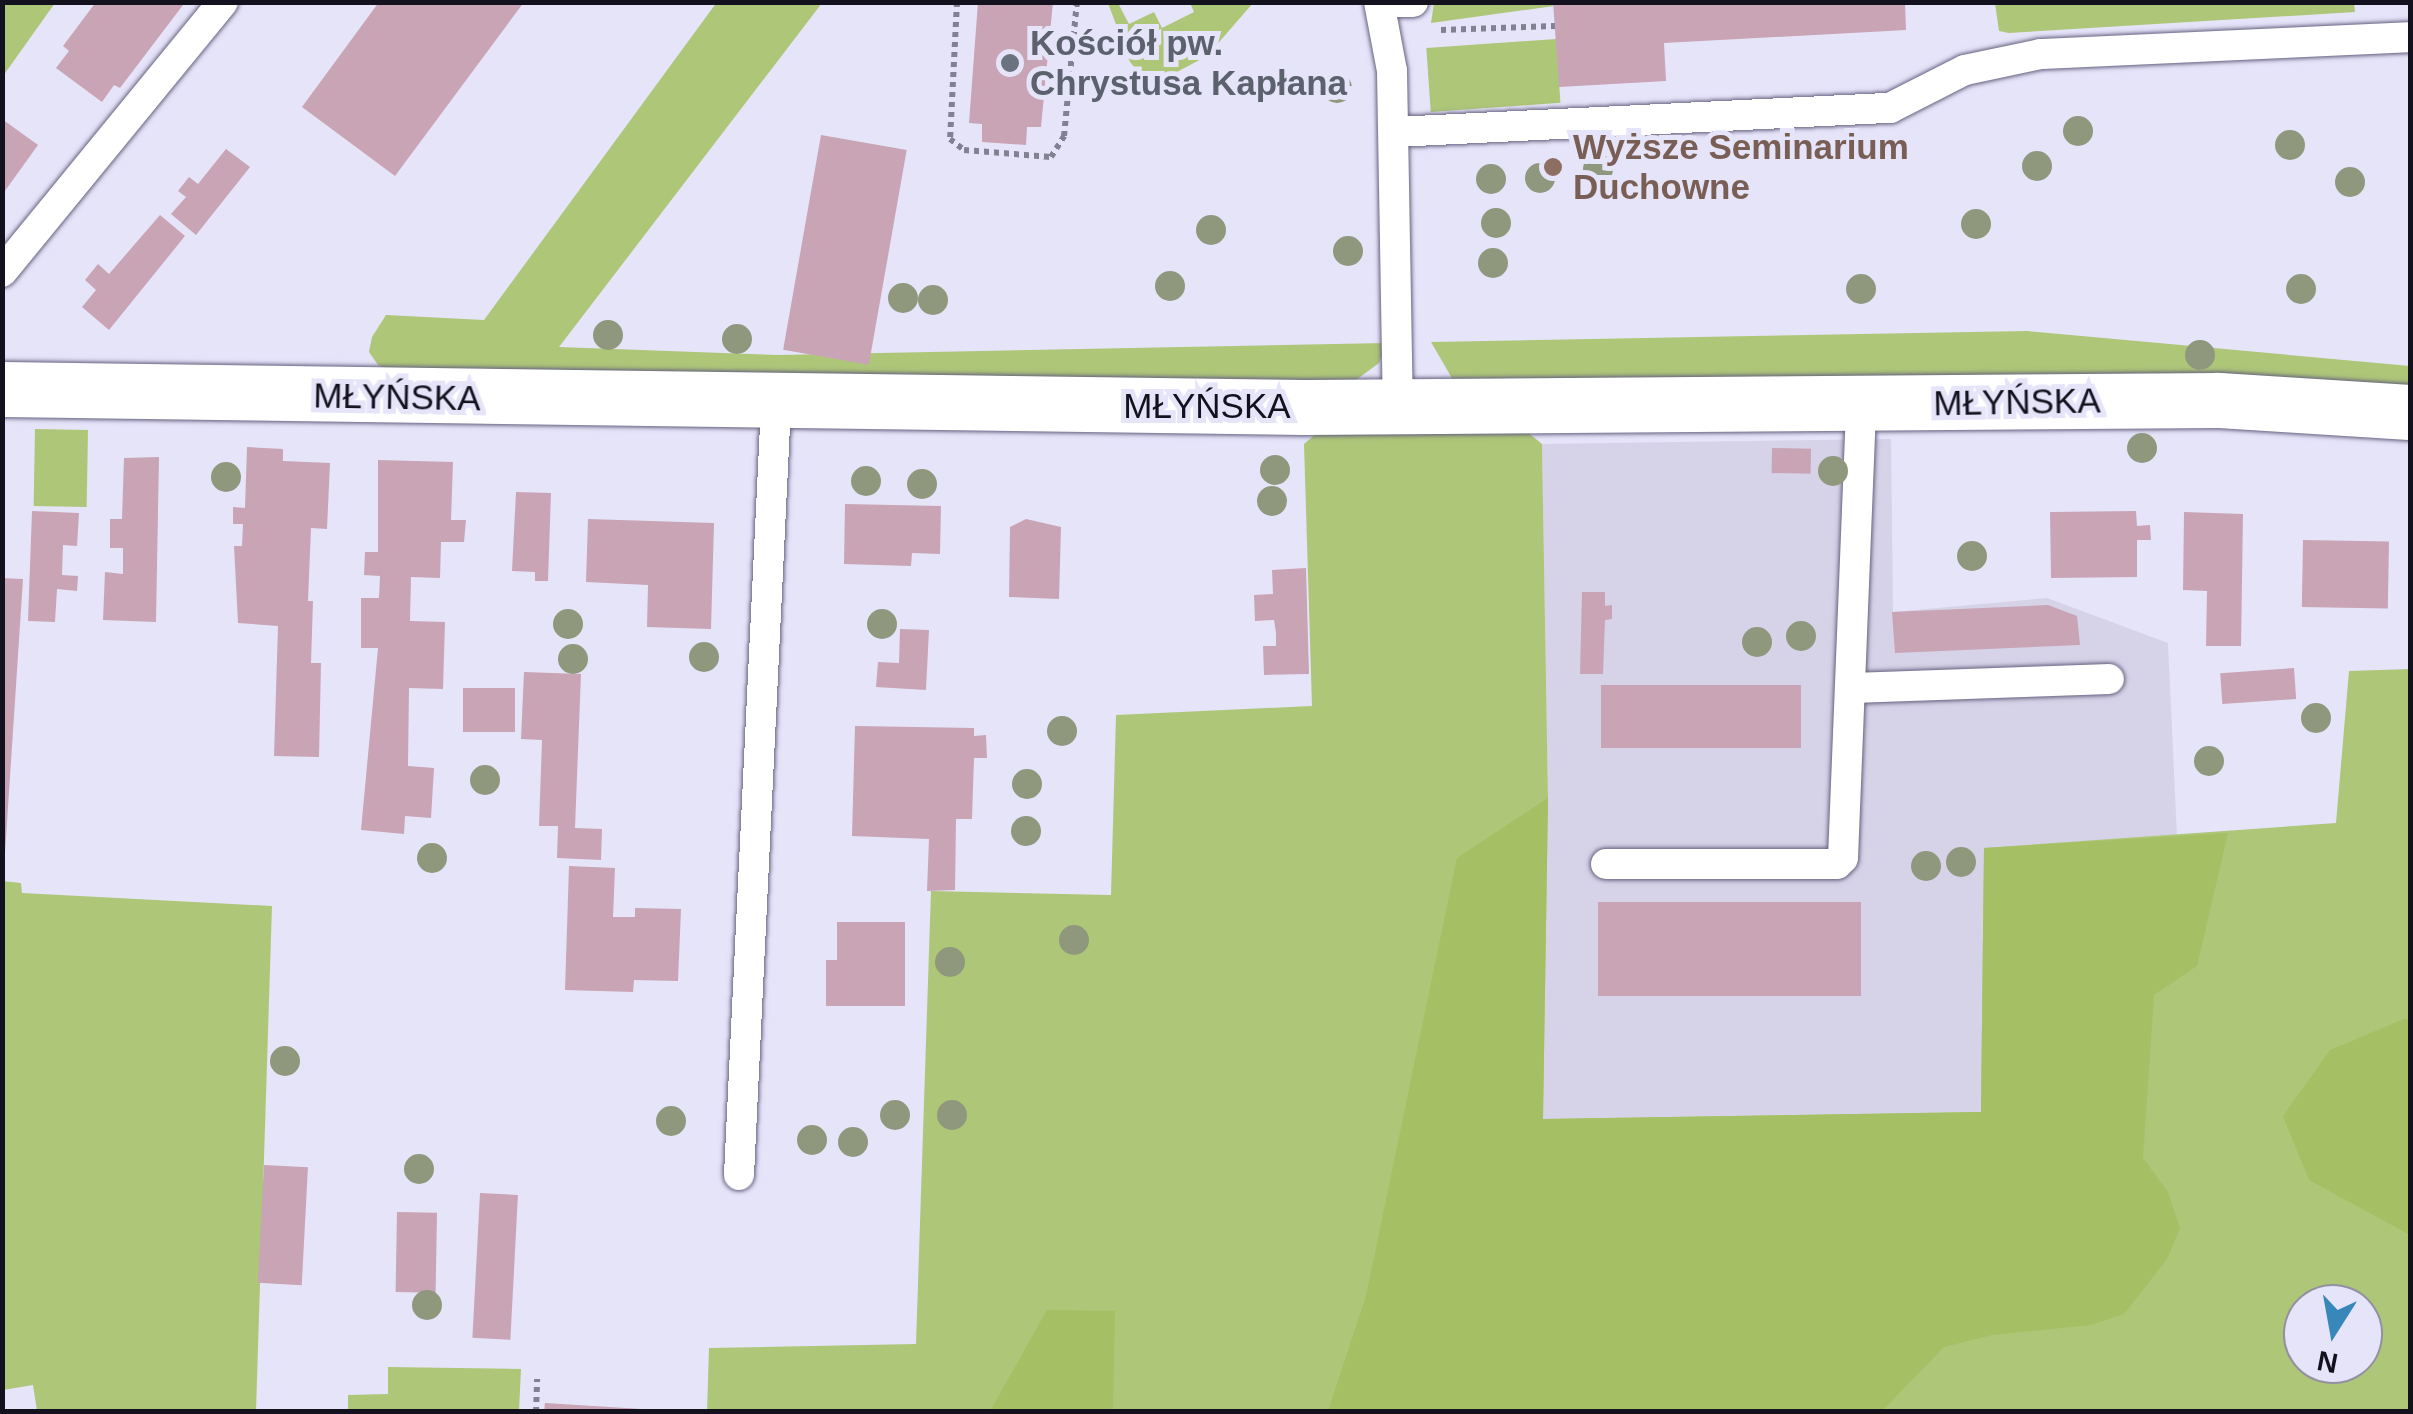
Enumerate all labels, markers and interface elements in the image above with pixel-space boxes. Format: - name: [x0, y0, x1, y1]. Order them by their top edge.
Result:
- place label: Kościół pw. Chrystusa Kapłana: [1030, 22, 1347, 104]
- marker: Kościół pw. Chrystusa Kapłana: [999, 52, 1021, 74]
- place label: Wyższe Seminarium Duchowne: [1573, 126, 1909, 208]
- marker: Wyższe Seminarium Duchowne: [1542, 156, 1564, 178]
- street label: MŁYŃSKA: [313, 375, 481, 419]
- street label: MŁYŃSKA: [1933, 380, 2101, 424]
- street label: MŁYŃSKA: [1123, 385, 1291, 427]
- north arrow: [2283, 1284, 2383, 1384]
- text: N: [2315, 1345, 2340, 1379]

